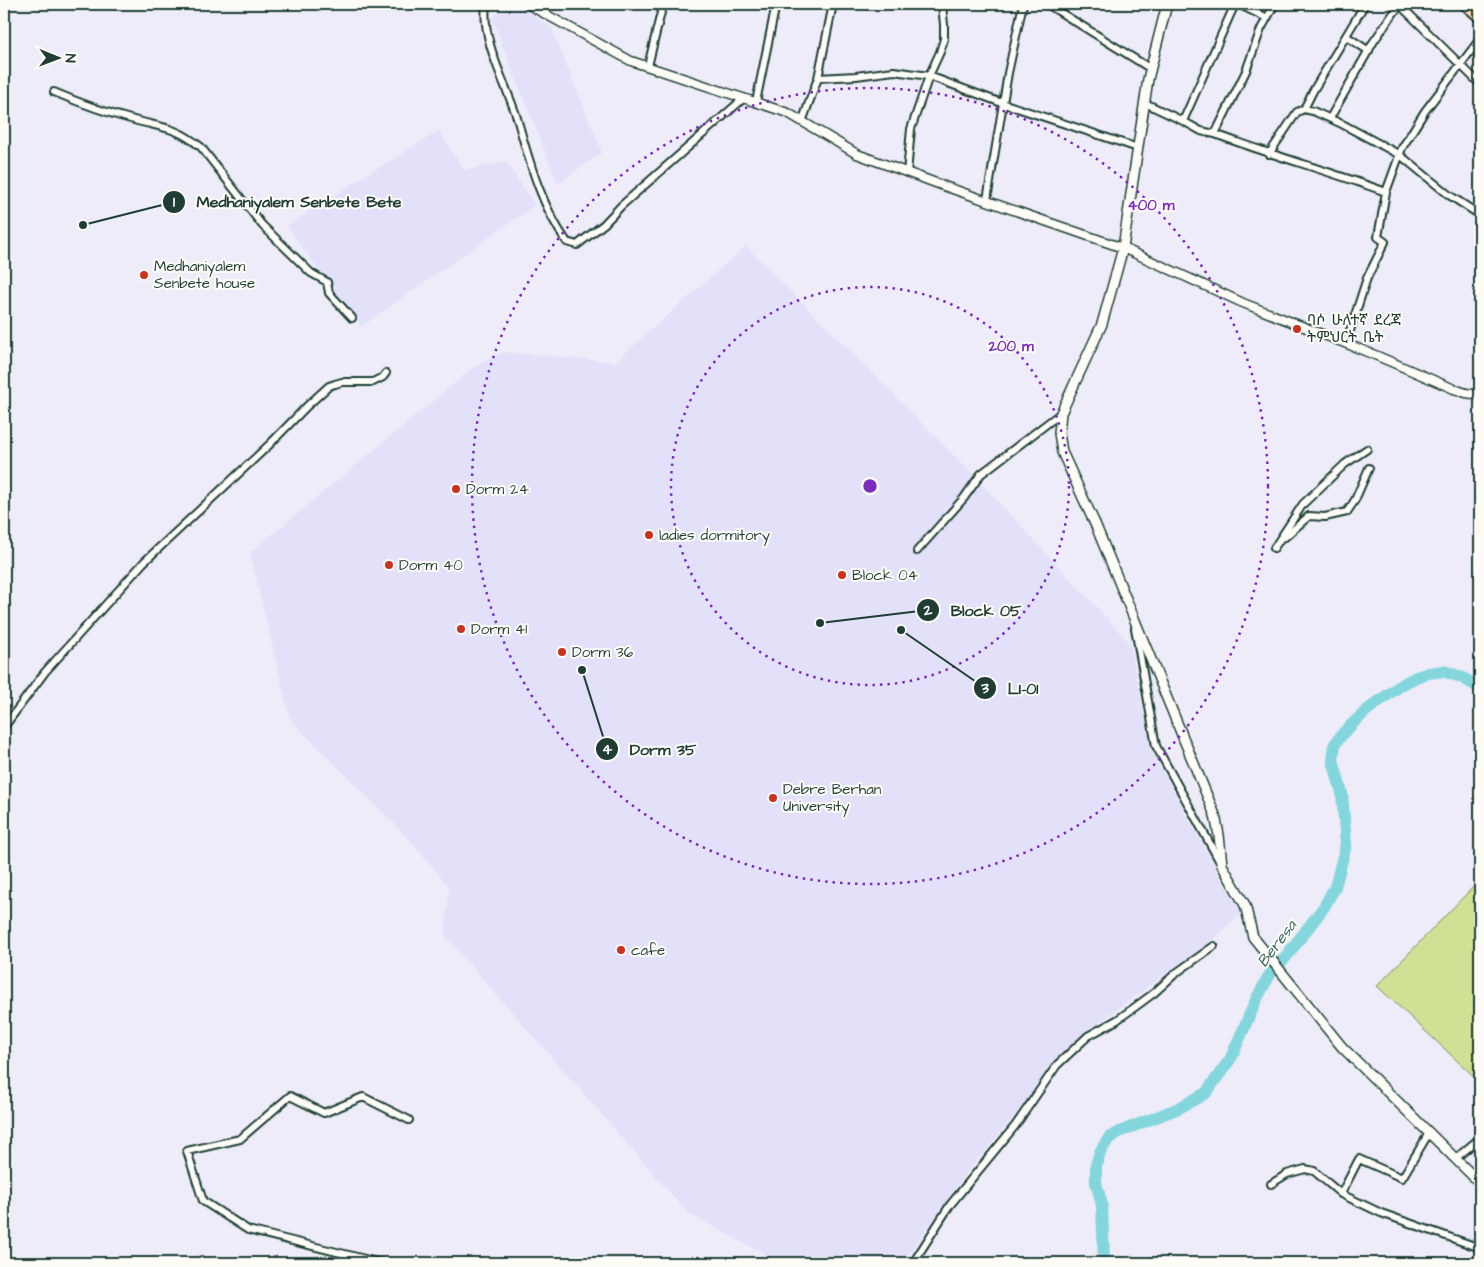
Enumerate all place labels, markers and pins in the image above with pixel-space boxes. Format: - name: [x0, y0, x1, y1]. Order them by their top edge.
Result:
- callout: Medhaniyalem Senbete Bete: [162, 186, 412, 217]
- place label: Medhaniyalem Senbete house: [154, 256, 255, 294]
- marker: Medhaniyalem Senbete house: [138, 269, 150, 281]
- place label: ባሶ ሁለተኛ ደረጃ ትምህርት ቤት: [1307, 310, 1401, 348]
- marker: ባሶ ሁለተኛ ደረጃ ትምህርት ቤት: [1291, 323, 1303, 335]
- centre of rings: [861, 477, 879, 495]
- place label: Dorm 24: [466, 479, 529, 500]
- marker: Dorm 24: [450, 483, 462, 495]
- place label: ladies dormitory: [659, 525, 770, 547]
- marker: ladies dormitory: [643, 529, 655, 541]
- place label: Dorm 40: [399, 555, 463, 576]
- marker: Dorm 40: [383, 559, 395, 571]
- place label: Block 04: [852, 565, 918, 586]
- marker: Block 04: [836, 569, 848, 581]
- callout: Block 05: [916, 595, 1031, 626]
- place label: Dorm 41: [471, 619, 527, 640]
- marker: Dorm 41: [455, 623, 467, 635]
- place label: Dorm 36: [572, 642, 634, 663]
- marker: Dorm 36: [556, 646, 568, 658]
- callout: LI-01: [973, 672, 1049, 703]
- callout: Dorm 35: [594, 734, 706, 765]
- place label: Debre Berhan University: [783, 779, 882, 818]
- marker: Debre Berhan University: [767, 792, 779, 804]
- place label: cafe: [631, 940, 665, 961]
- marker: cafe: [615, 944, 627, 956]

